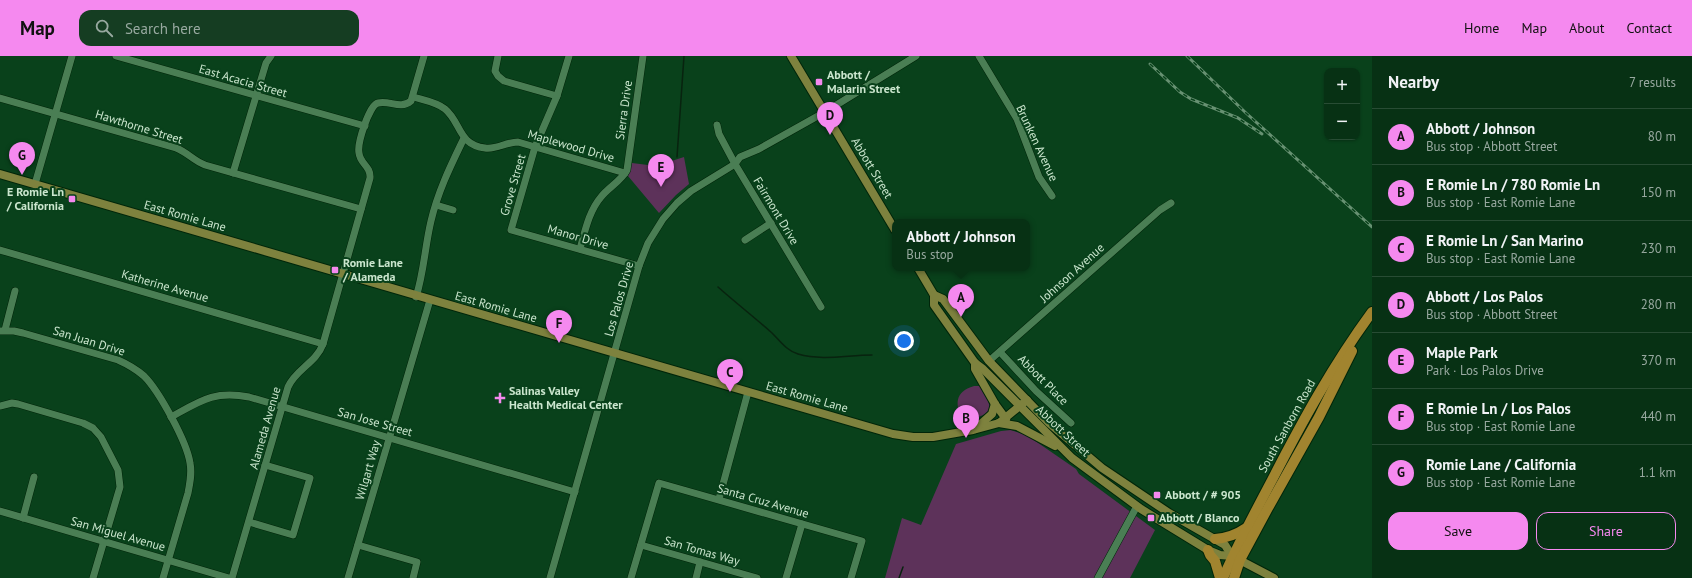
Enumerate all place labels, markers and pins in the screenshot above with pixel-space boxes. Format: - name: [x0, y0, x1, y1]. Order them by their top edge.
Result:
- place label: Abbott / Malarin Street: [827, 67, 901, 96]
- marker: Abbott / Malarin Street: [814, 77, 824, 87]
- pin: D: [817, 102, 843, 135]
- pin: G: [9, 142, 35, 175]
- pin: E: [648, 154, 674, 187]
- place label: E Romie Ln / California: [6, 184, 64, 213]
- marker: E Romie Ln / California: [67, 194, 77, 204]
- place label: Romie Lane / Alameda: [342, 255, 403, 284]
- marker: Romie Lane / Alameda: [330, 265, 340, 275]
- pin: A: [948, 284, 974, 317]
- pin: F: [546, 310, 572, 343]
- pin: C: [717, 359, 743, 392]
- place label: Salinas Valley Health Medical Center: [509, 383, 623, 412]
- marker: Salinas Valley Health Medical Center: [494, 392, 506, 404]
- pin: B: [953, 405, 979, 438]
- place label: Abbott / # 905: [1165, 487, 1241, 502]
- marker: Abbott / # 905: [1152, 490, 1162, 500]
- place label: Abbott / Blanco: [1159, 510, 1240, 525]
- marker: Abbott / Blanco: [1146, 513, 1156, 523]

